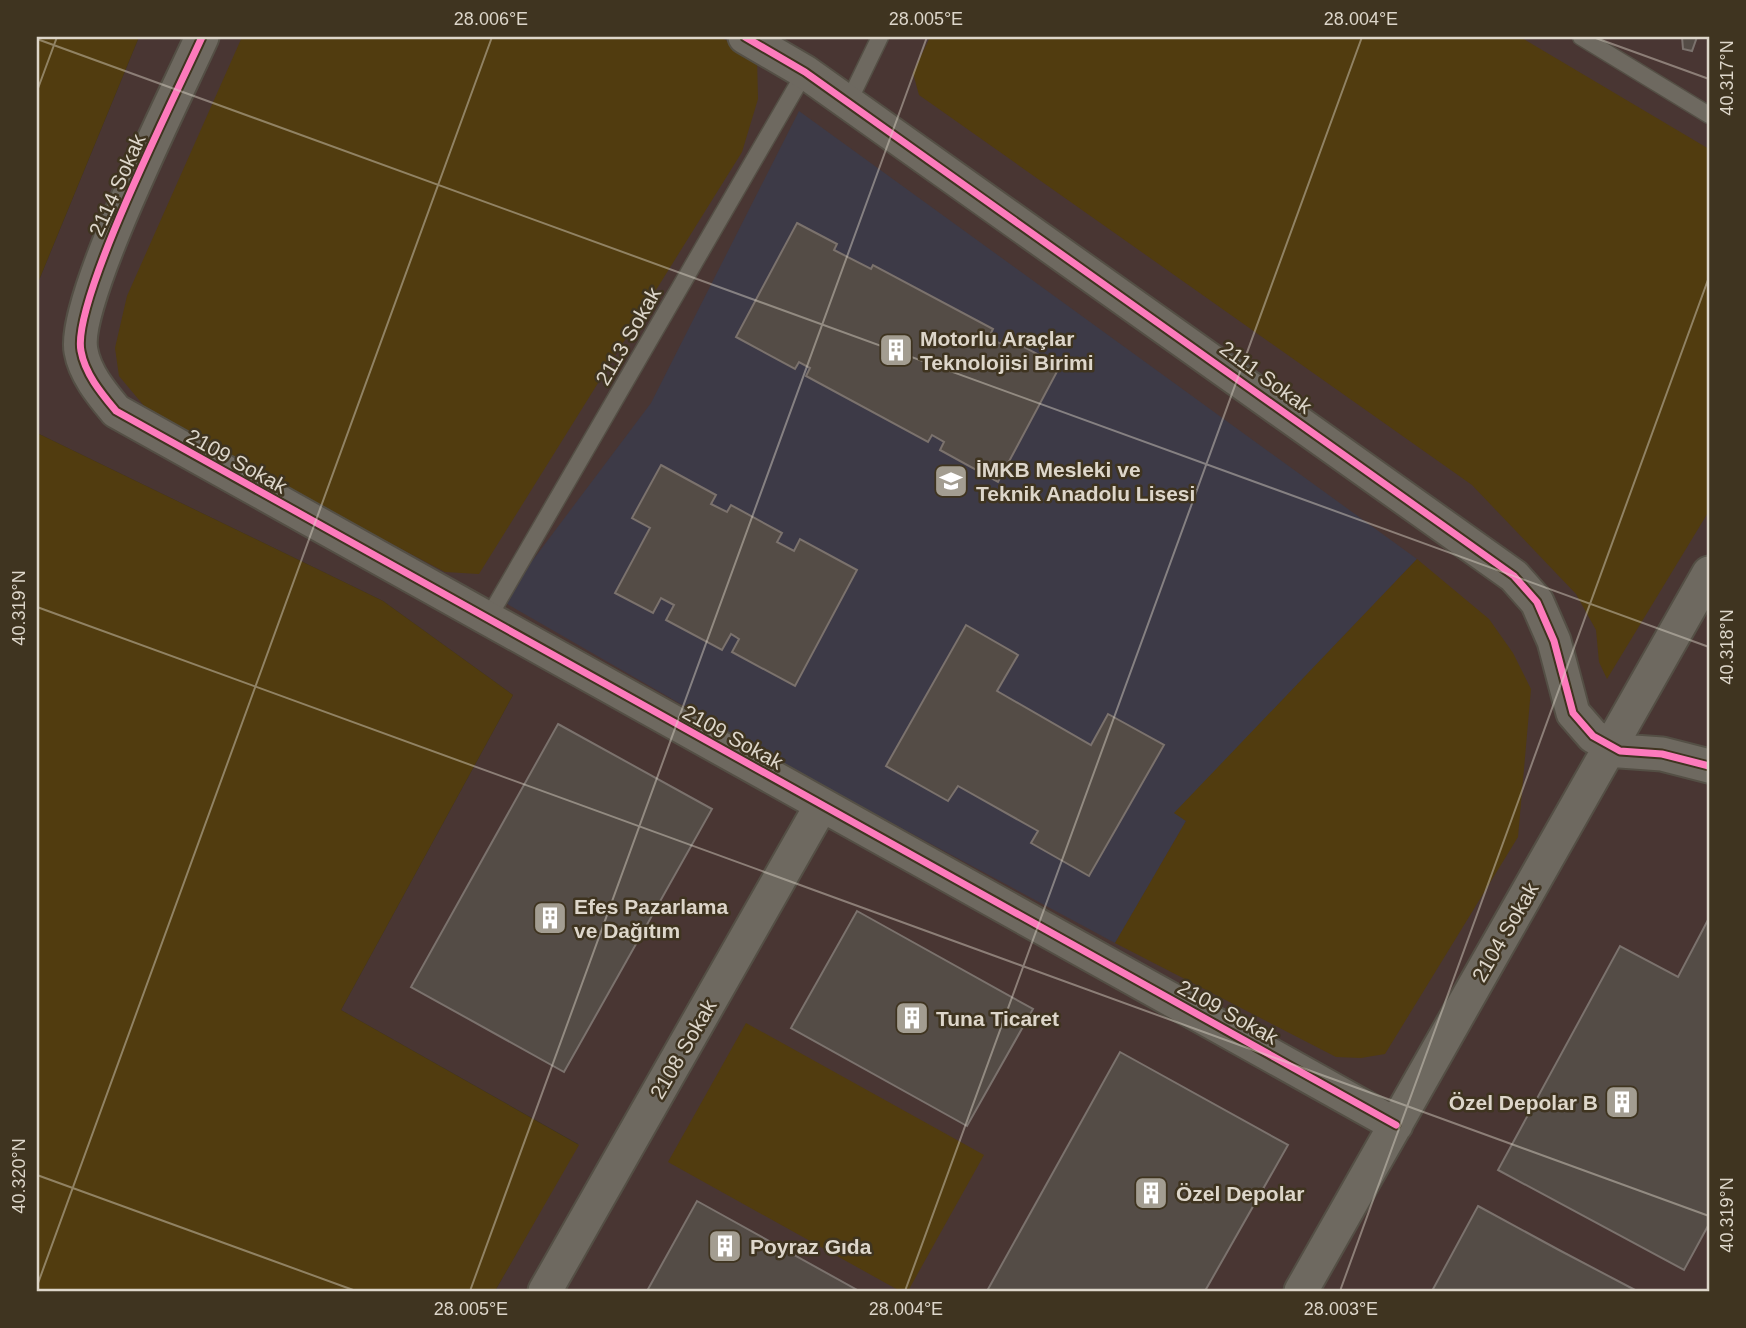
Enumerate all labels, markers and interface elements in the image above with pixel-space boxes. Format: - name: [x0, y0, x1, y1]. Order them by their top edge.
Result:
- text: 28.006°E: [454, 9, 528, 29]
- text: 28.005°E: [889, 9, 963, 29]
- text: 28.004°E: [1324, 9, 1398, 29]
- text: 40.317°N: [1717, 40, 1737, 116]
- street label: 2114 Sokak: [84, 130, 150, 240]
- street label: 2113 Sokak: [591, 282, 666, 389]
- place label: Motorlu Araçlar Teknolojisi Birimi: [920, 327, 1093, 374]
- building icon: Motorlu Araçlar Teknolojisi Birimi: [877, 331, 915, 369]
- street label: 2111 Sokak: [1216, 336, 1317, 418]
- street label: 2109 Sokak: [183, 424, 292, 498]
- place label: İMKB Mesleki ve Teknik Anadolu Lisesi: [976, 458, 1195, 505]
- school or university icon: İMKB Mesleki ve Teknik Anadolu Lisesi: [932, 462, 970, 500]
- text: 40.319°N: [9, 570, 29, 646]
- text: 40.318°N: [1717, 609, 1737, 685]
- street label: 2109 Sokak: [679, 700, 788, 774]
- street label: 2104 Sokak: [1467, 878, 1543, 986]
- place label: Efes Pazarlama ve Dağıtım: [574, 895, 728, 942]
- building icon: Efes Pazarlama ve Dağıtım: [531, 899, 569, 937]
- street label: 2109 Sokak: [1174, 975, 1283, 1049]
- street label: 2108 Sokak: [645, 995, 721, 1103]
- building icon: Tuna Ticaret: [893, 999, 931, 1037]
- place label: Tuna Ticaret: [936, 1007, 1059, 1030]
- building icon: Özel Depolar B: [1603, 1083, 1641, 1121]
- place label: Özel Depolar B: [1449, 1091, 1598, 1114]
- text: 40.320°N: [9, 1138, 29, 1214]
- building icon: Özel Depolar: [1132, 1174, 1170, 1212]
- text: 40.319°N: [1717, 1177, 1737, 1253]
- place label: Özel Depolar: [1176, 1182, 1304, 1205]
- building icon: Poyraz Gıda: [706, 1227, 744, 1265]
- place label: Poyraz Gıda: [750, 1235, 872, 1258]
- text: 28.005°E: [434, 1299, 508, 1319]
- text: 28.004°E: [869, 1299, 943, 1319]
- text: 28.003°E: [1304, 1299, 1378, 1319]

